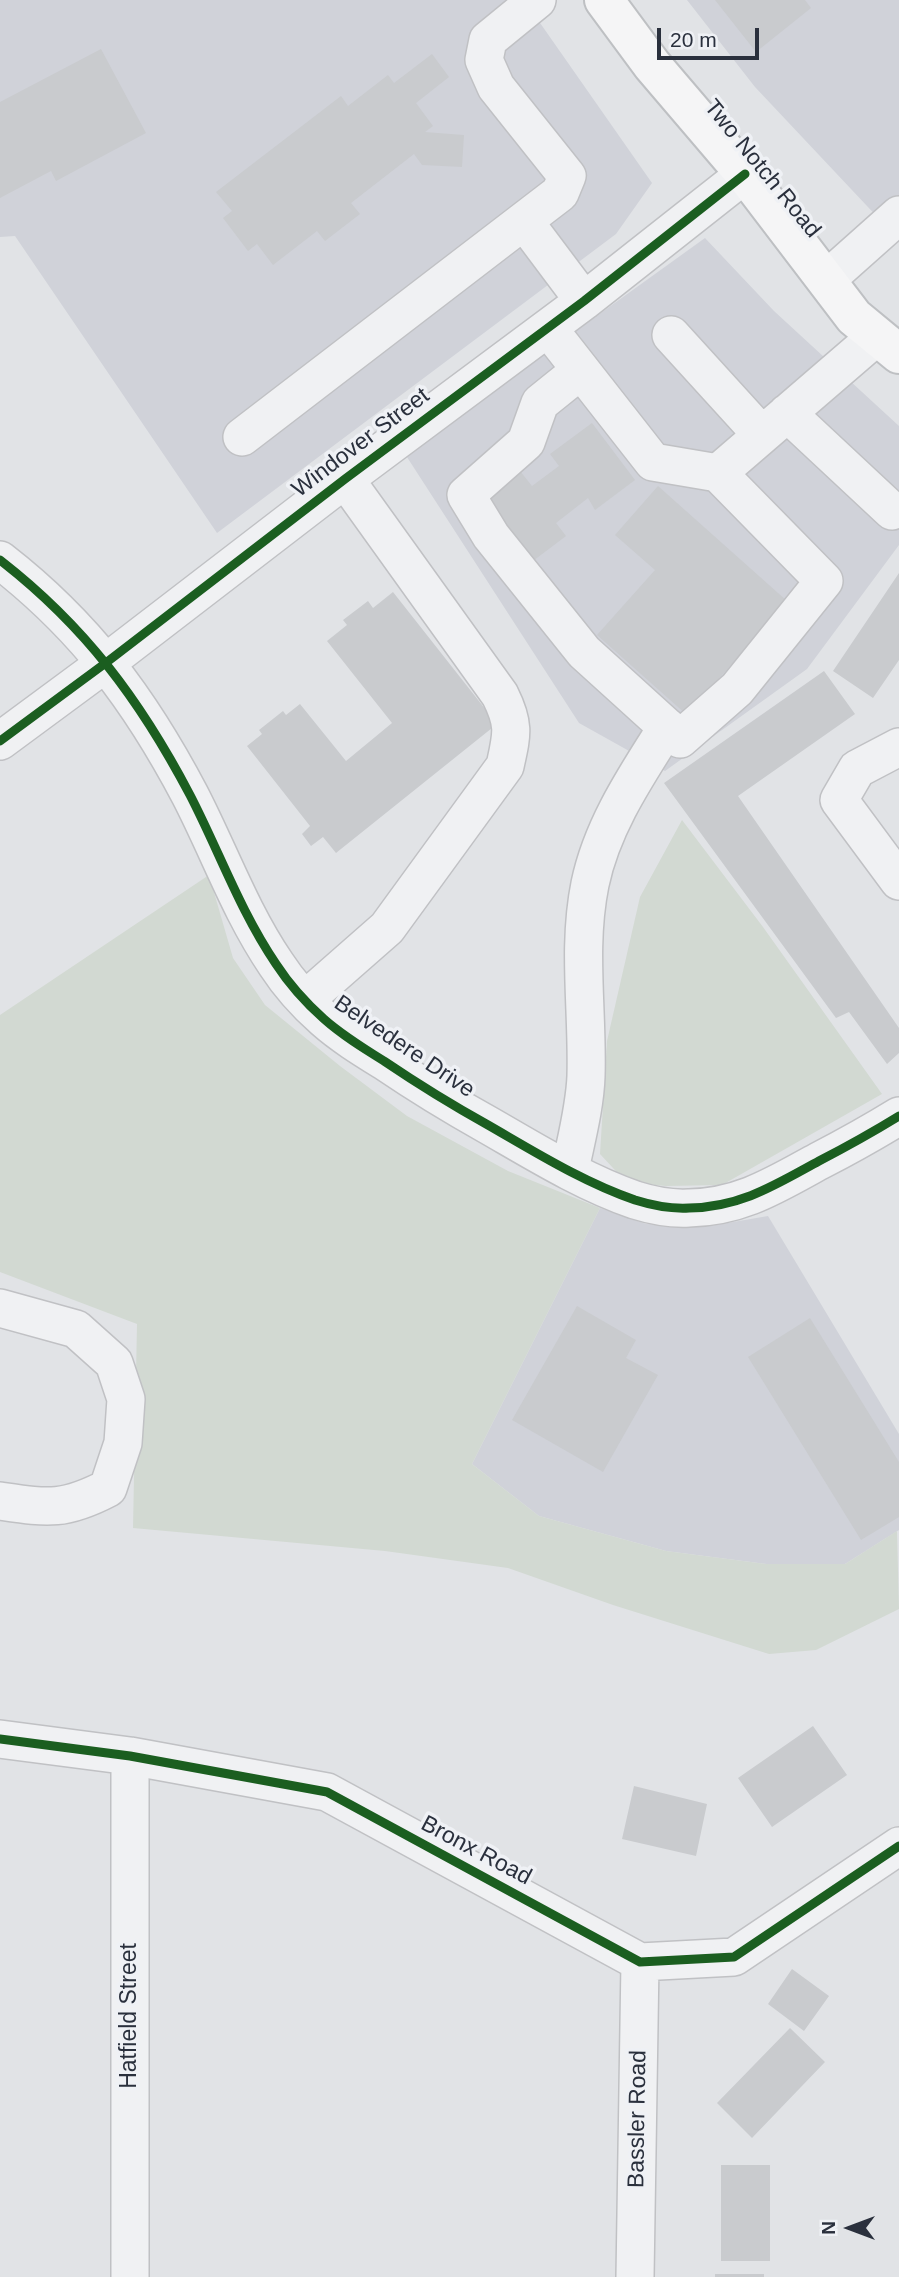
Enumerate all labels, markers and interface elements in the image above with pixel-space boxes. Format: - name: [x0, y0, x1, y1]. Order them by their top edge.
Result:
- scale bar: [661, 14, 762, 58]
- text: 20 m: [670, 28, 717, 51]
- street label: Two Notch Road: [698, 94, 826, 244]
- street label: Windover Street: [287, 382, 435, 504]
- street label: Belvedere Drive: [328, 990, 480, 1104]
- street label: Bronx Road: [416, 1810, 536, 1892]
- street label: Hatfield Street: [116, 1943, 144, 2089]
- street label: Bassler Road: [623, 2050, 653, 2188]
- north arrow: [815, 2193, 885, 2263]
- text: N: [818, 2221, 839, 2235]

